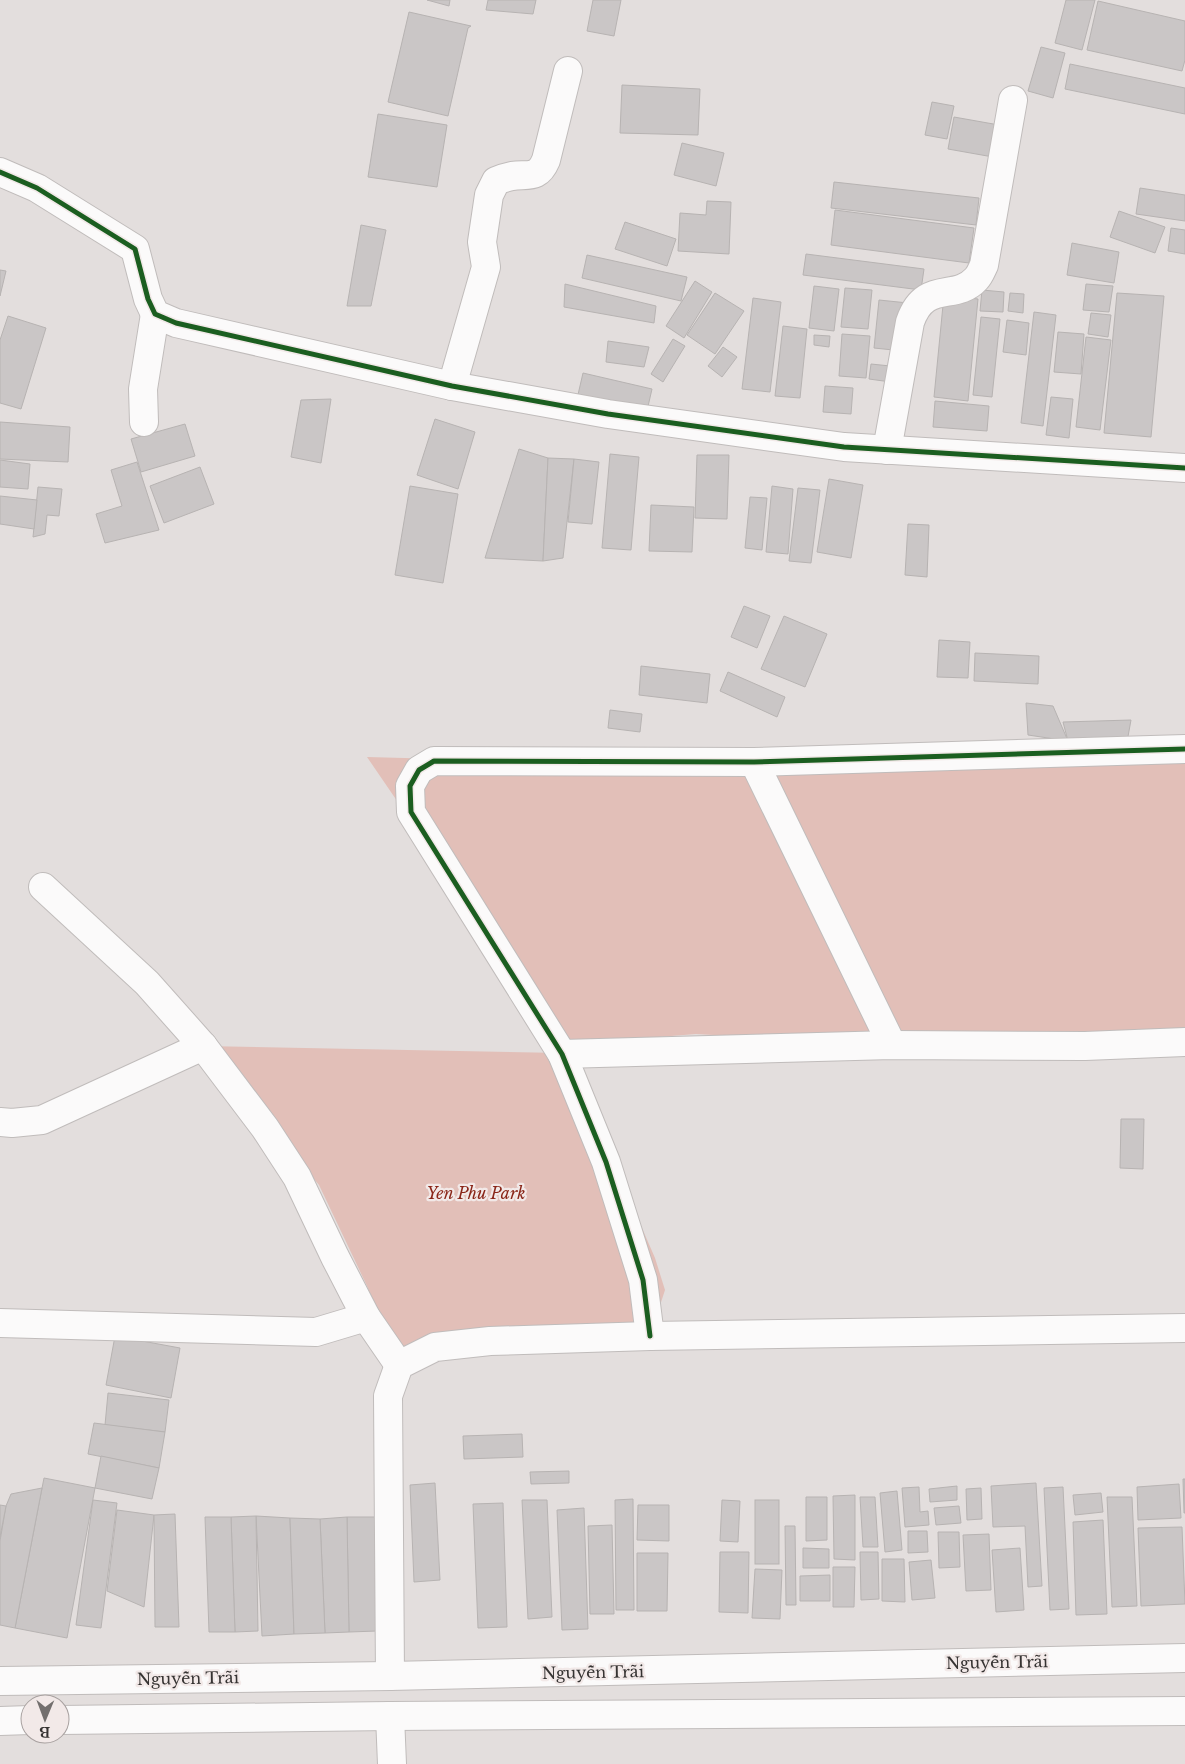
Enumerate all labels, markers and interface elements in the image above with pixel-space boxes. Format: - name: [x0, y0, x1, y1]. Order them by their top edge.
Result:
- park label: Yen Phu Park: [427, 1183, 525, 1203]
- street label: Nguyễn Trãi: [946, 1651, 1049, 1673]
- street label: Nguyễn Trãi: [542, 1661, 645, 1683]
- street label: Nguyễn Trãi: [137, 1667, 240, 1689]
- north arrow: [20, 1694, 70, 1744]
- text: B: [39, 1723, 51, 1741]

